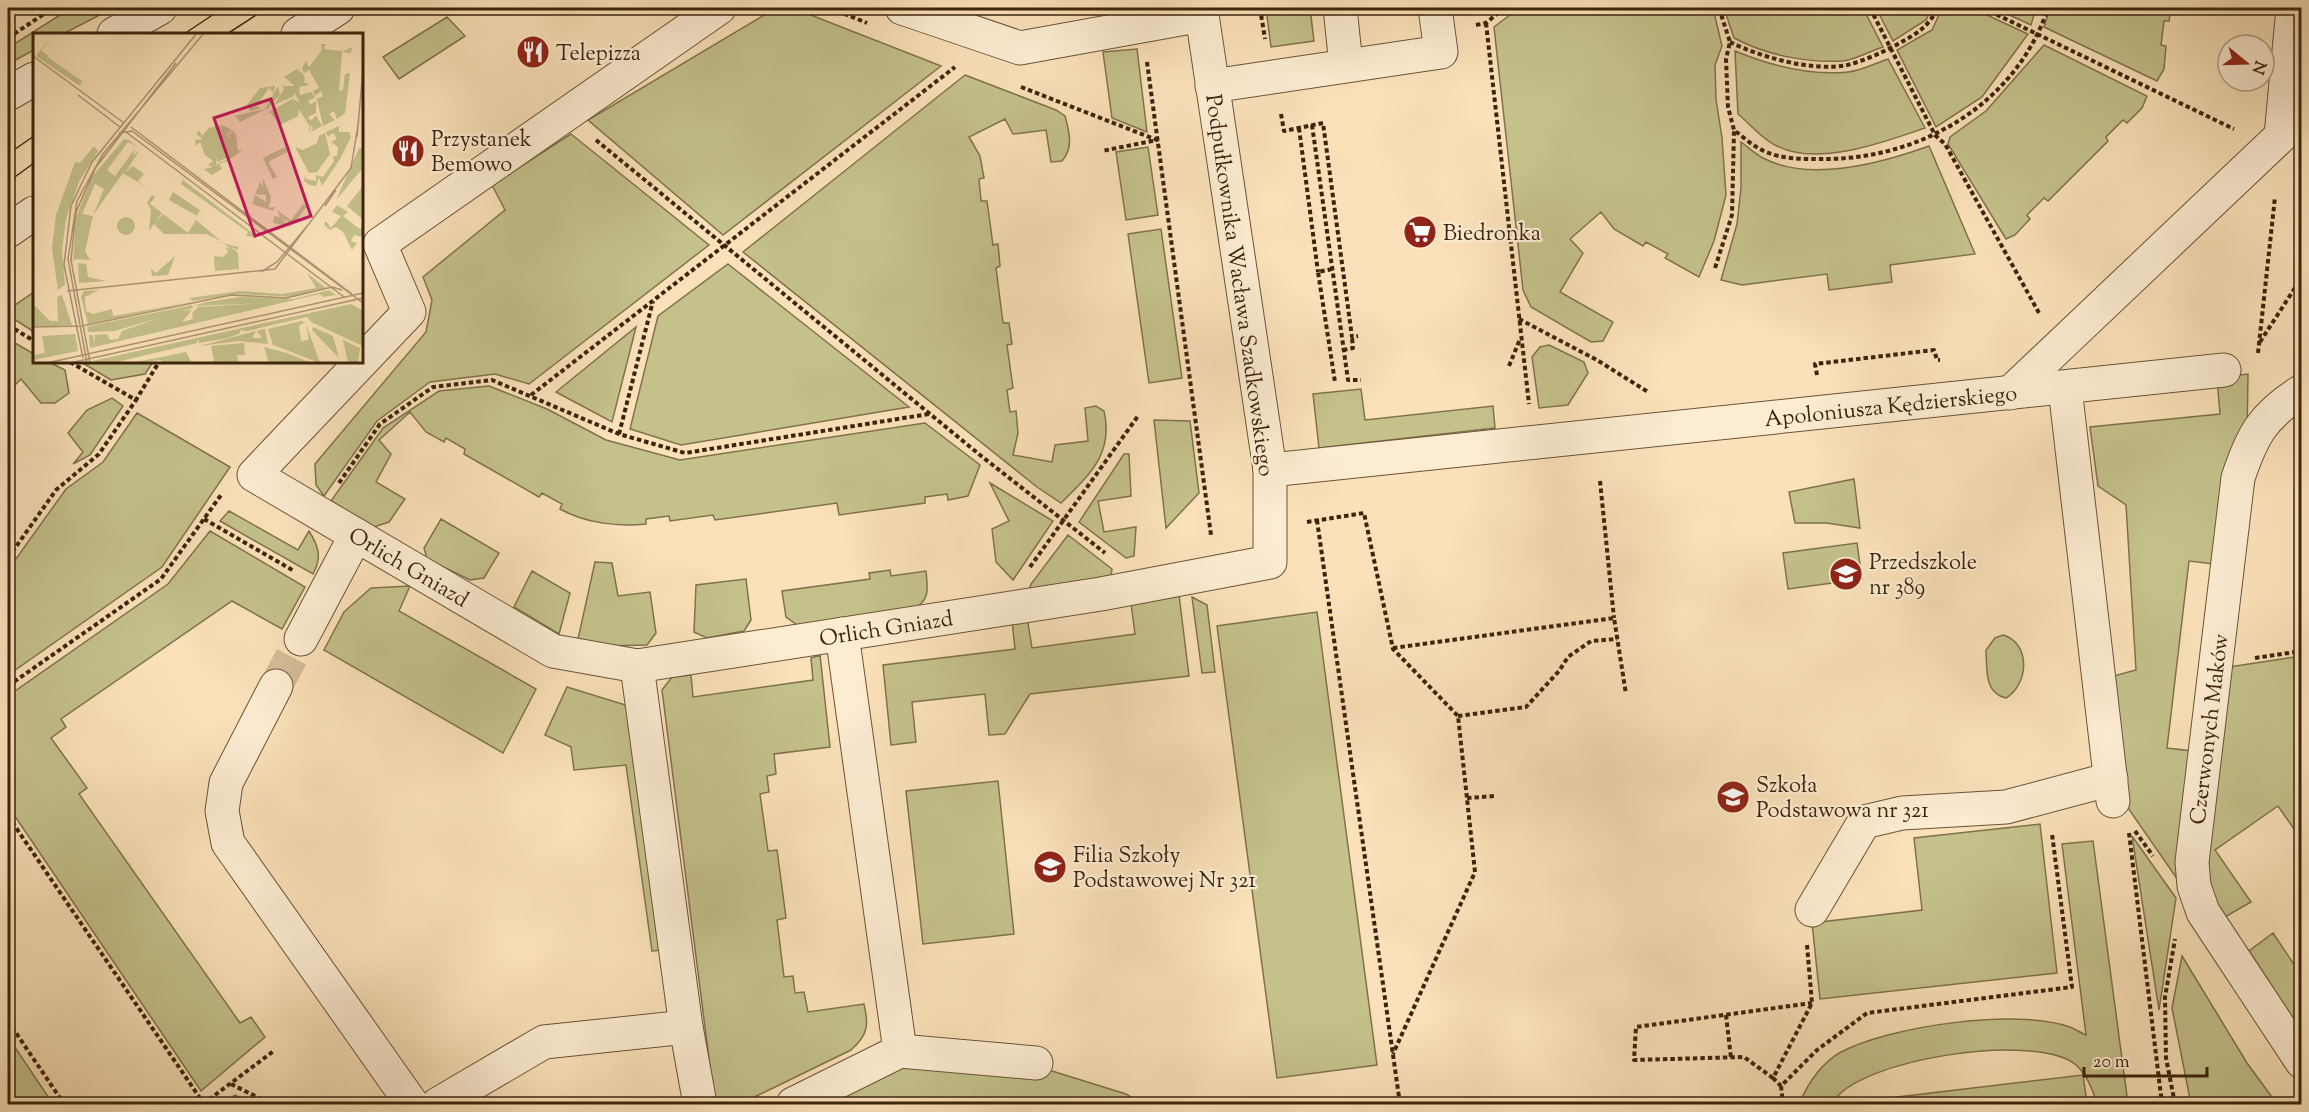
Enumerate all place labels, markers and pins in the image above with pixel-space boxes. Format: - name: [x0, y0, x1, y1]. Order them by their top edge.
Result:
- restaurant icon: Telepizza: [515, 34, 551, 70]
- place label: Telepizza: [556, 39, 641, 71]
- place label: Przystanek Bemowo: [431, 125, 532, 182]
- restaurant icon: Przystanek Bemowo: [390, 133, 426, 169]
- supermarket icon: Biedronka: [1402, 214, 1438, 250]
- place label: Biedronka: [1443, 219, 1541, 251]
- place label: Przedszkole nr 389: [1869, 548, 1977, 605]
- school or university icon: Przedszkole nr 389: [1828, 556, 1864, 592]
- place label: Szkoła Podstawowa nr 321: [1756, 771, 1929, 828]
- school or university icon: Szkoła Podstawowa nr 321: [1715, 779, 1751, 815]
- place label: Filia Szkoły Podstawowej Nr 321: [1073, 841, 1256, 898]
- school or university icon: Filia Szkoły Podstawowej Nr 321: [1032, 849, 1068, 885]

